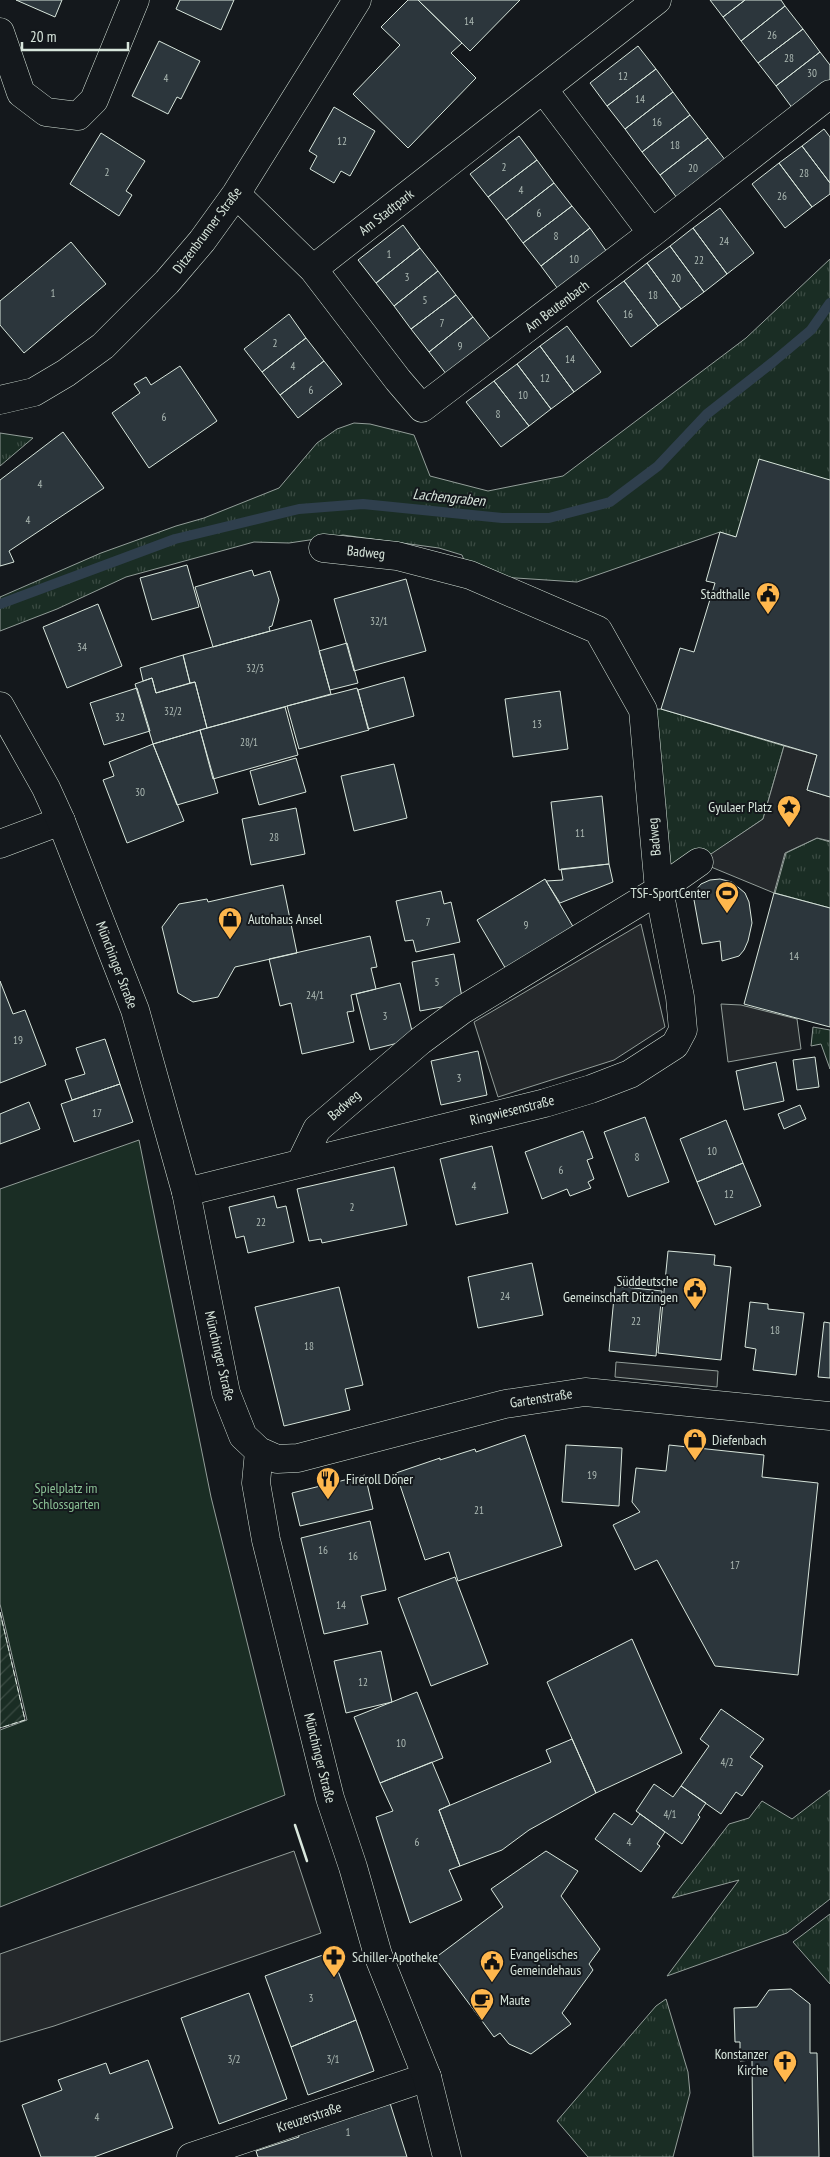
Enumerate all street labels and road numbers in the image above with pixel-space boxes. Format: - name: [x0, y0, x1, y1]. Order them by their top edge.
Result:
- street label: Ditzenbrunner Straße: [169, 183, 246, 277]
- street label: Am Stadtpark: [355, 185, 418, 239]
- street label: Am Beutenbach: [521, 276, 593, 336]
- street label: Badweg: [346, 541, 386, 563]
- street label: Badweg: [643, 817, 665, 857]
- street label: Münchinger Straße: [92, 919, 142, 1011]
- street label: Badweg: [324, 1086, 364, 1124]
- street label: Ringwiesenstraße: [468, 1091, 556, 1129]
- street label: Münchinger Straße: [201, 1309, 239, 1403]
- street label: Gartenstraße: [508, 1384, 574, 1412]
- street label: Münchinger Straße: [300, 1711, 340, 1805]
- street label: Kreuzerstraße: [274, 2097, 344, 2136]

